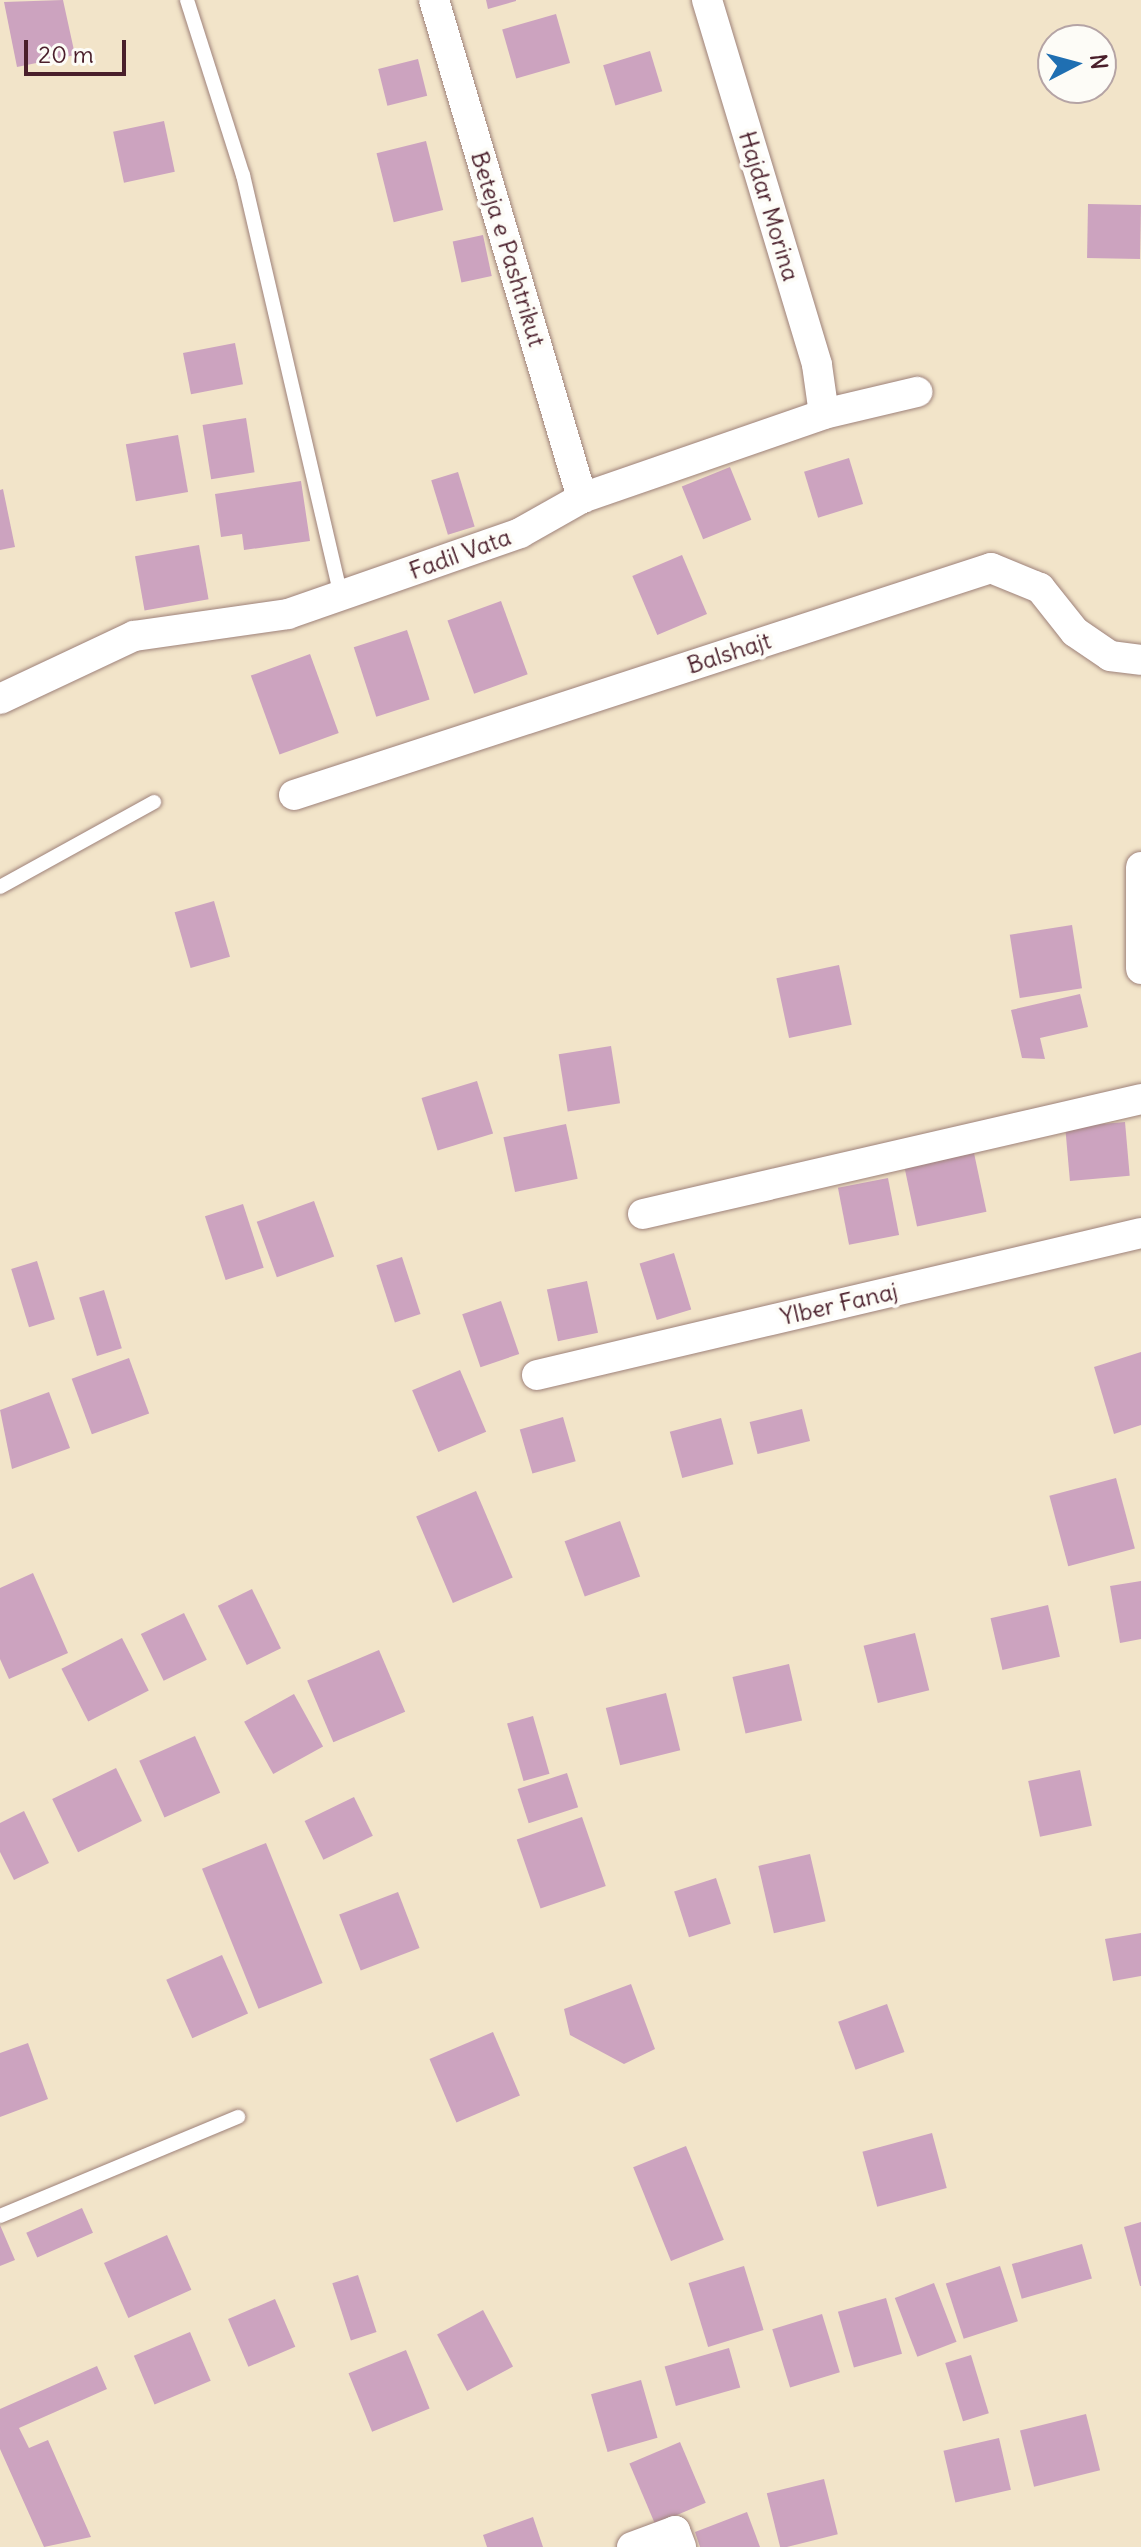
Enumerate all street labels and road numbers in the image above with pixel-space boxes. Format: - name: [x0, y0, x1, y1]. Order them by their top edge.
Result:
- street label: Hajdar Morina: [733, 128, 805, 284]
- street label: Beteja e Pashtrikut: [465, 148, 551, 350]
- street label: Fadil Vata: [405, 522, 515, 586]
- street label: Balshajt: [683, 626, 775, 680]
- street label: Ylber Fanaj: [778, 1277, 900, 1331]

